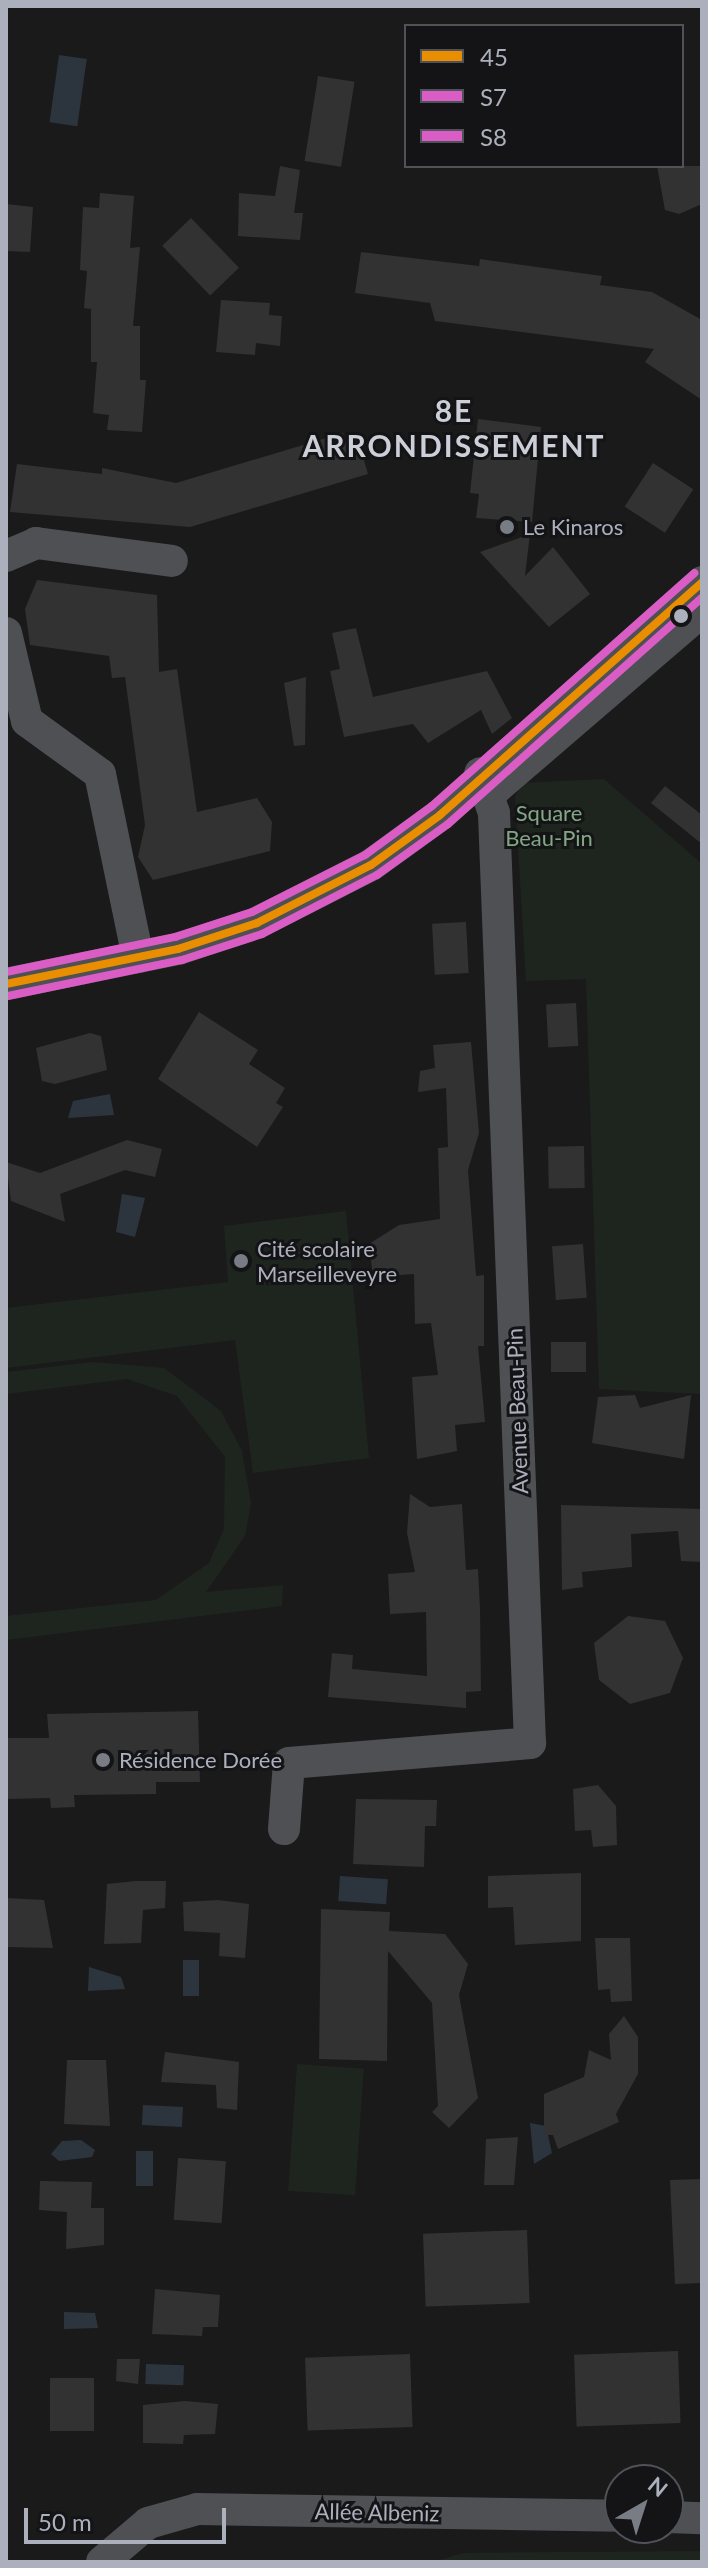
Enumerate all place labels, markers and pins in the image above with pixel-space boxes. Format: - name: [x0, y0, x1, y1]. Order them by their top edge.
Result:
- place label: Le Kinaros: [523, 514, 623, 540]
- marker: Le Kinaros: [498, 518, 516, 536]
- unlabelled marker: [673, 608, 689, 624]
- place label: Cité scolaire Marseilleveyre: [257, 1235, 397, 1286]
- marker: Cité scolaire Marseilleveyre: [232, 1252, 250, 1270]
- place label: Résidence Dorée: [119, 1747, 282, 1773]
- marker: Résidence Dorée: [94, 1751, 112, 1769]

